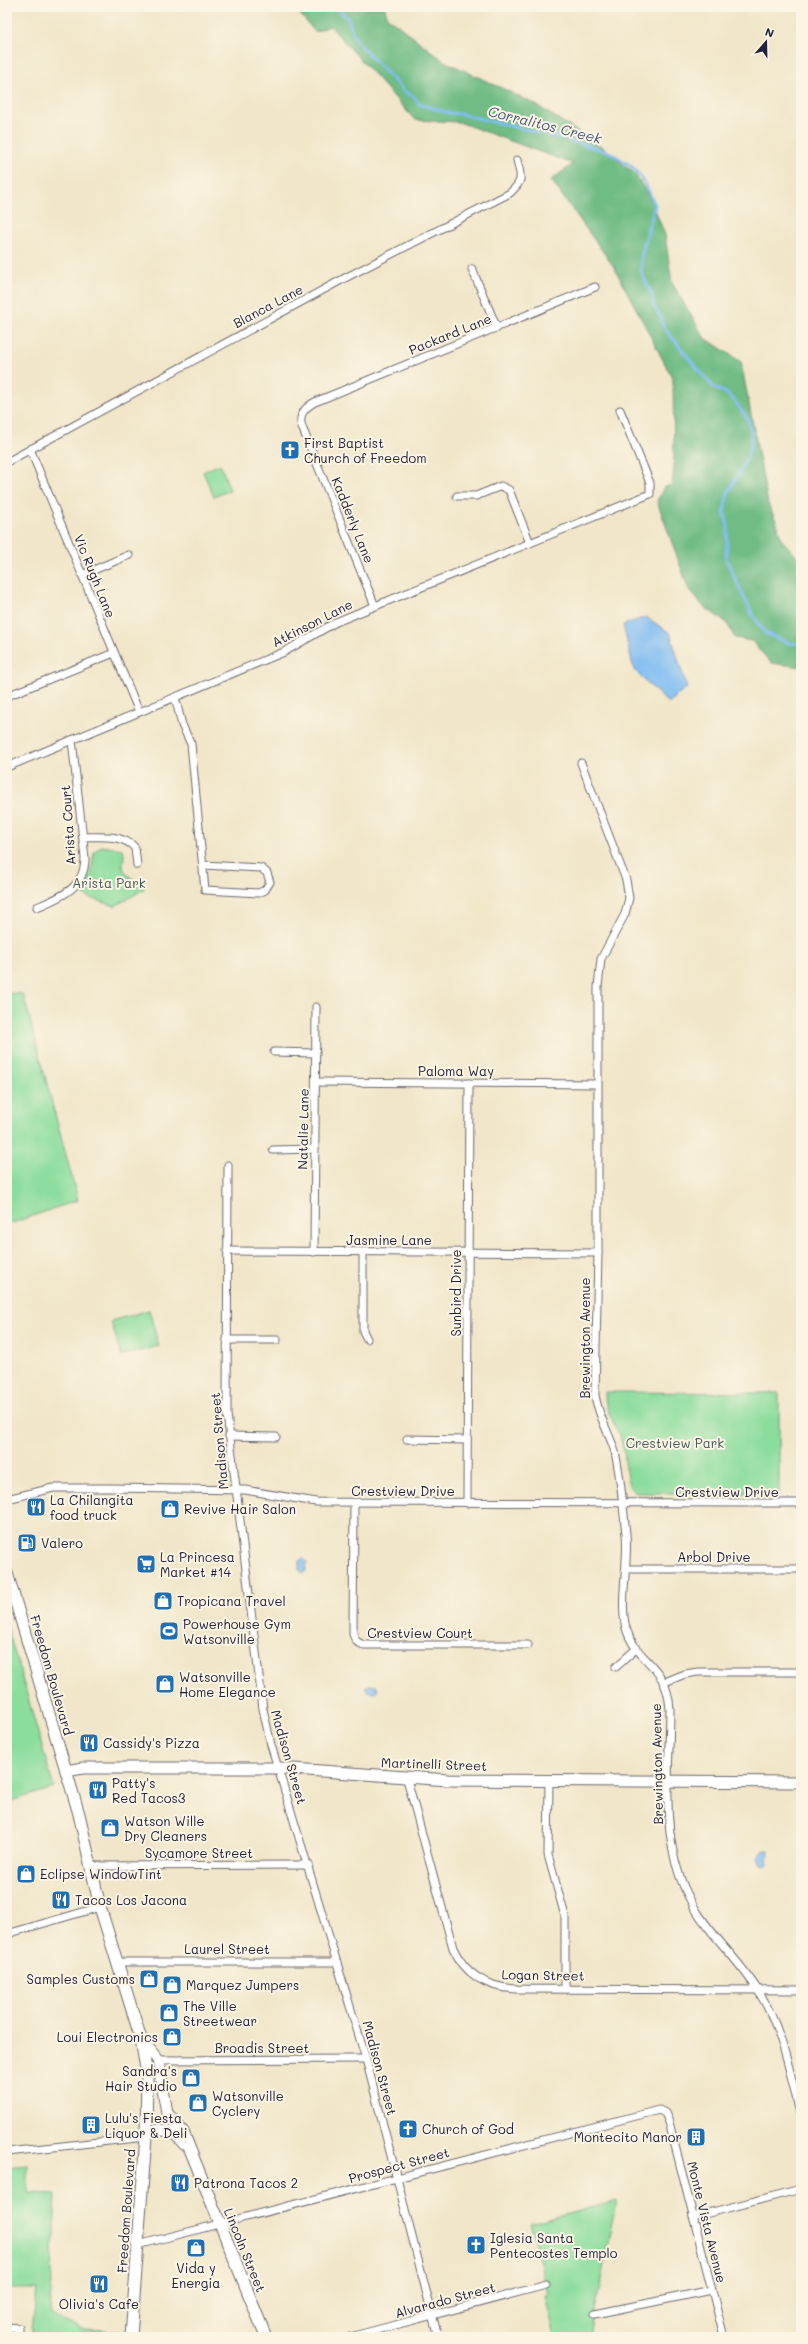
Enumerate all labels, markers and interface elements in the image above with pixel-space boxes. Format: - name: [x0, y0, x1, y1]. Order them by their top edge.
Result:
- north arrow: [746, 22, 786, 62]
- text: N: [763, 24, 776, 41]
- water label: Corralitos Creek: [486, 101, 604, 148]
- street label: Blanca Lane: [230, 280, 306, 331]
- street label: Packard Lane: [406, 309, 494, 358]
- place label: First Baptist Church of Freedom: [304, 434, 427, 466]
- church icon: First Baptist Church of Freedom: [279, 439, 301, 461]
- street label: Kadderly Lane: [328, 474, 378, 565]
- street label: Vic Rugh Lane: [71, 531, 120, 620]
- street label: Atkinson Lane: [269, 595, 355, 650]
- street label: Arista Court: [56, 784, 79, 866]
- park label: Arista Park: [72, 874, 146, 891]
- street label: Paloma Way: [418, 1062, 494, 1079]
- street label: Natalie Lane: [293, 1088, 312, 1170]
- street label: Jasmine Lane: [346, 1231, 432, 1248]
- street label: Sunbird Drive: [447, 1249, 464, 1337]
- street label: Brewington Avenue: [576, 1277, 593, 1399]
- street label: Madison Street: [206, 1391, 231, 1490]
- park label: Crestview Park: [626, 1434, 724, 1451]
- street label: Crestview Drive: [351, 1482, 455, 1499]
- street label: Crestview Drive: [675, 1483, 779, 1500]
- place label: La Chilangita food truck: [50, 1491, 134, 1523]
- restaurant icon: La Chilangita food truck: [25, 1496, 47, 1518]
- shop icon: Revive Hair Salon: [159, 1498, 181, 1520]
- place label: Revive Hair Salon: [184, 1500, 296, 1517]
- fuel station icon: Valero: [16, 1532, 38, 1554]
- place label: Valero: [41, 1534, 83, 1551]
- place label: La Princesa Market #14: [160, 1548, 235, 1580]
- street label: Arbol Drive: [677, 1548, 751, 1565]
- supermarket icon: La Princesa Market #14: [135, 1553, 157, 1575]
- shop icon: Tropicana Travel: [152, 1590, 174, 1612]
- place label: Tropicana Travel: [177, 1592, 286, 1609]
- street label: Freedom Boulevard: [27, 1613, 78, 1737]
- place label: Powerhouse Gym Watsonville: [183, 1615, 291, 1647]
- sports icon: Powerhouse Gym Watsonville: [158, 1620, 180, 1642]
- street label: Crestview Court: [367, 1624, 473, 1641]
- place label: Watsonville Home Elegance: [179, 1668, 276, 1700]
- shop icon: Watsonville Home Elegance: [154, 1673, 176, 1695]
- street label: Brewington Avenue: [647, 1703, 666, 1825]
- street label: Madison Street: [268, 1708, 311, 1806]
- restaurant icon: Cassidy's Pizza: [78, 1732, 100, 1754]
- place label: Cassidy's Pizza: [103, 1734, 200, 1751]
- street label: Martinelli Street: [381, 1753, 488, 1774]
- place label: Patty's Red Tacos3: [112, 1774, 186, 1806]
- restaurant icon: Patty's Red Tacos3: [87, 1779, 109, 1801]
- place label: Watson Wille Dry Cleaners: [124, 1812, 207, 1844]
- shop icon: Watson Wille Dry Cleaners: [99, 1817, 121, 1839]
- street label: Sycamore Street: [145, 1844, 253, 1861]
- shop icon: Eclipse WindowTint: [15, 1863, 37, 1885]
- place label: Eclipse WindowTint: [40, 1865, 162, 1882]
- restaurant icon: Tacos Los Jacona: [50, 1889, 72, 1911]
- place label: Tacos Los Jacona: [75, 1891, 187, 1908]
- street label: Laurel Street: [184, 1940, 270, 1957]
- street label: Logan Street: [501, 1965, 585, 1984]
- shop icon: Samples Customs: [138, 1968, 160, 1990]
- place label: Samples Customs: [27, 1970, 135, 1987]
- shop icon: Marquez Jumpers: [161, 1974, 183, 1996]
- place label: Marquez Jumpers: [186, 1976, 299, 1993]
- place label: The Ville Streetwear: [183, 1997, 257, 2029]
- shop icon: The Ville Streetwear: [158, 2002, 180, 2024]
- street label: Madison Street: [360, 2019, 401, 2117]
- shop icon: Loui Electronics: [161, 2026, 183, 2048]
- place label: Loui Electronics: [57, 2028, 158, 2045]
- street label: Broadis Street: [215, 2039, 310, 2056]
- place label: Sandra's Hair Studio: [105, 2062, 177, 2094]
- shop icon: Sandra's Hair Studio: [180, 2067, 202, 2089]
- place label: Watsonville Cyclery: [212, 2087, 284, 2119]
- shop icon: Watsonville Cyclery: [187, 2092, 209, 2114]
- place label: Lulu's Fiesta Liquor & Deli: [105, 2109, 187, 2141]
- building icon: Lulu's Fiesta Liquor & Deli: [80, 2114, 102, 2136]
- church icon: Church of God: [397, 2118, 419, 2140]
- place label: Church of God: [422, 2120, 514, 2137]
- building icon: Montecito Manor: [685, 2126, 707, 2148]
- place label: Montecito Manor: [574, 2128, 682, 2145]
- street label: Prospect Street: [347, 2143, 451, 2186]
- street label: Freedom Boulevard: [113, 2148, 138, 2274]
- street label: Monte Vista Avenue: [684, 2159, 731, 2284]
- restaurant icon: Patrona Tacos 2: [169, 2172, 191, 2194]
- place label: Patrona Tacos 2: [194, 2174, 298, 2191]
- street label: Lincoln Street: [221, 2205, 270, 2295]
- place label: Iglesia Santa Pentecostes Templo: [490, 2229, 618, 2261]
- church icon: Iglesia Santa Pentecostes Templo: [465, 2234, 487, 2256]
- shop icon: Vida y Energia: [185, 2237, 207, 2259]
- place label: Vida y Energia: [172, 2259, 220, 2291]
- restaurant icon: Olivia's Cafe: [88, 2273, 110, 2295]
- street label: Alvarado Street: [393, 2278, 497, 2321]
- place label: Olivia's Cafe: [59, 2295, 139, 2312]

